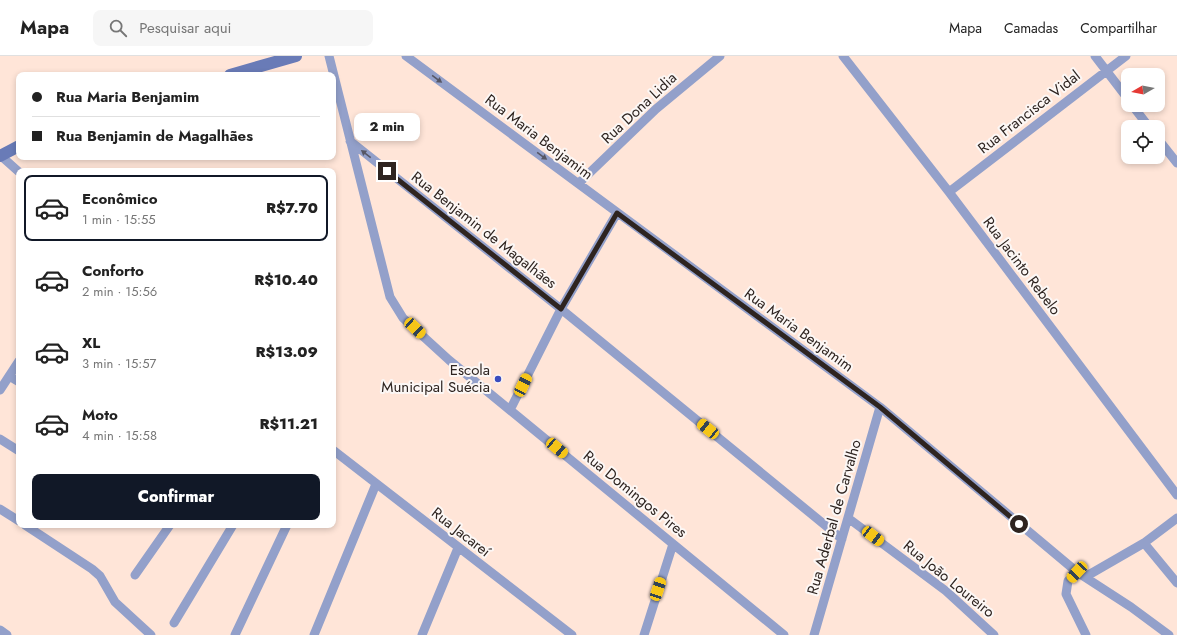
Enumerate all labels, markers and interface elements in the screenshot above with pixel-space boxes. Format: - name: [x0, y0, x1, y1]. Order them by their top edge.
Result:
- search box: [93, 10, 373, 46]
- text: Mapa: [20, 14, 69, 41]
- icon: search: [107, 17, 129, 39]
- text: Pesquisar aqui: [139, 17, 231, 39]
- text: Mapa: [949, 18, 982, 38]
- text: Camadas: [1004, 18, 1058, 38]
- text: Compartilhar: [1080, 18, 1157, 38]
- street label: Rua Francisca Vidal: [973, 65, 1085, 159]
- street label: Rua Dona Lidia: [596, 67, 682, 149]
- north arrow: [1121, 68, 1165, 112]
- map controls: [1121, 68, 1165, 164]
- one-way arrow: [432, 75, 443, 83]
- text: Rua Maria Benjamim: [56, 86, 199, 108]
- street label: Rua Maria Benjamim: [480, 89, 598, 185]
- callout: 2 min: [354, 113, 420, 141]
- text: 2 min: [370, 117, 404, 136]
- button: locate: [1121, 120, 1165, 164]
- text: Rua Benjamin de Magalhães: [56, 125, 253, 147]
- one-way arrow: [361, 150, 372, 159]
- one-way arrow: [537, 152, 547, 160]
- route end: [378, 162, 396, 180]
- street label: Rua Benjamin de Magalhães: [407, 166, 561, 294]
- text: Econômico: [82, 188, 157, 210]
- icon: car: [34, 190, 70, 226]
- text: R$7.70: [266, 197, 318, 219]
- text: 1 min · 15:55: [82, 210, 156, 229]
- street label: Rua Jacinto Rebelo: [978, 212, 1066, 320]
- text: Conforto: [82, 260, 144, 282]
- icon: car: [34, 262, 70, 298]
- text: R$10.40: [254, 269, 318, 291]
- text: 2 min · 15:56: [82, 282, 157, 301]
- street label: Rua Maria Benjamim: [740, 283, 858, 377]
- car: [402, 315, 428, 341]
- text: XL: [82, 332, 100, 354]
- icon: car: [34, 334, 70, 370]
- text: R$13.09: [255, 341, 318, 363]
- text: 3 min · 15:57: [82, 354, 156, 373]
- place label: Escola Municipal Suécia: [381, 359, 490, 398]
- car: [512, 372, 534, 398]
- marker: Escola Municipal Suécia: [493, 374, 503, 384]
- text: Moto: [82, 404, 118, 426]
- icon: car: [34, 406, 70, 442]
- text: R$11.21: [260, 413, 318, 435]
- car: [695, 417, 721, 441]
- text: 4 min · 15:58: [82, 426, 157, 445]
- car: [544, 436, 570, 460]
- street label: Rua Aderbal de Carvalho: [801, 437, 867, 597]
- street label: Rua Domingos Pires: [578, 445, 692, 543]
- button: Confirmar: [32, 474, 320, 520]
- street label: Rua Jacareí: [427, 502, 496, 563]
- route start: [1010, 515, 1028, 533]
- car: [860, 524, 886, 548]
- street label: Rua João Loureiro: [898, 535, 1000, 623]
- car: [1064, 559, 1090, 585]
- car: [649, 576, 667, 602]

